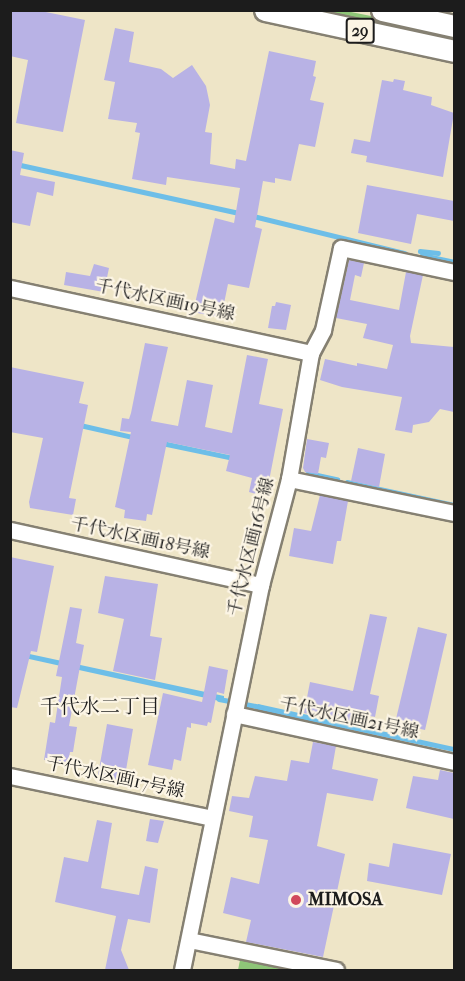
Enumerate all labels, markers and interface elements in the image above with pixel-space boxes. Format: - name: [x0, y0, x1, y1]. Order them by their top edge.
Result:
- road number: 29: [345, 18, 375, 44]
- street label: 千代水区画19号線: [93, 276, 237, 326]
- street label: 千代水区画16号線: [224, 475, 280, 619]
- street label: 千代水区画18号線: [69, 514, 211, 564]
- district label: 千代水二丁目: [40, 694, 160, 718]
- street label: 千代水区画21号線: [277, 694, 421, 744]
- street label: 千代水区画17号線: [44, 753, 186, 803]
- place label: MIMOSA: [308, 889, 383, 911]
- marker: MIMOSA: [289, 893, 303, 907]

